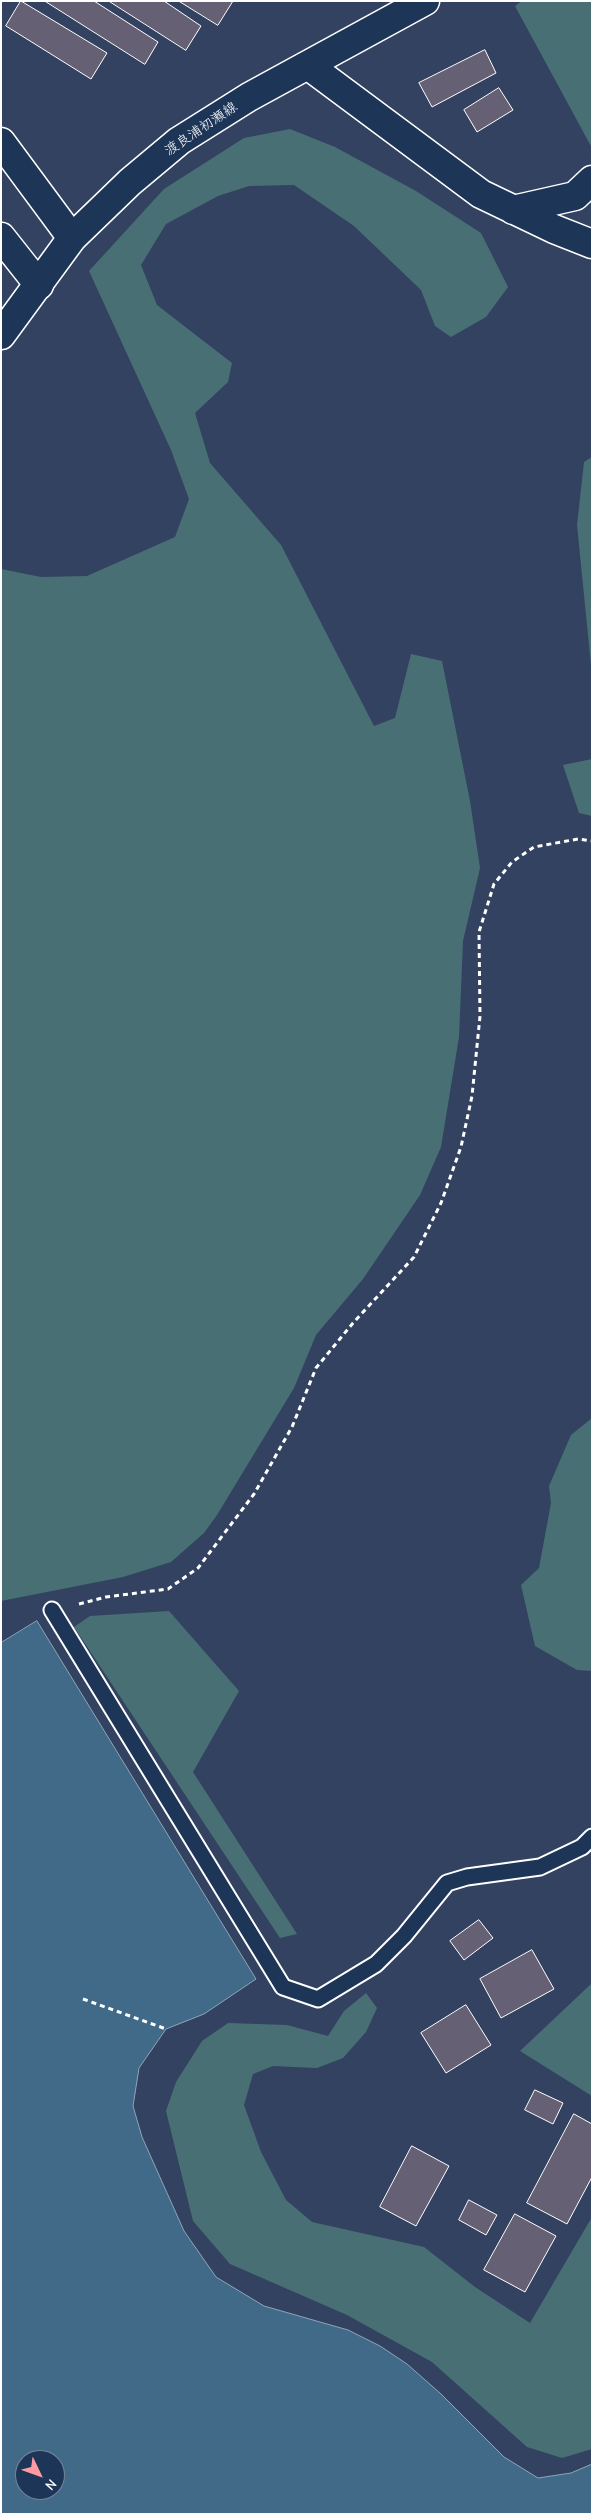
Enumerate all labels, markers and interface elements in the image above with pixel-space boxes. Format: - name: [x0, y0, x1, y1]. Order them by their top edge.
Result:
- street label: 渡良浦初瀬線: [161, 99, 241, 159]
- north arrow: [15, 2450, 65, 2500]
- text: N: [41, 2476, 60, 2494]

